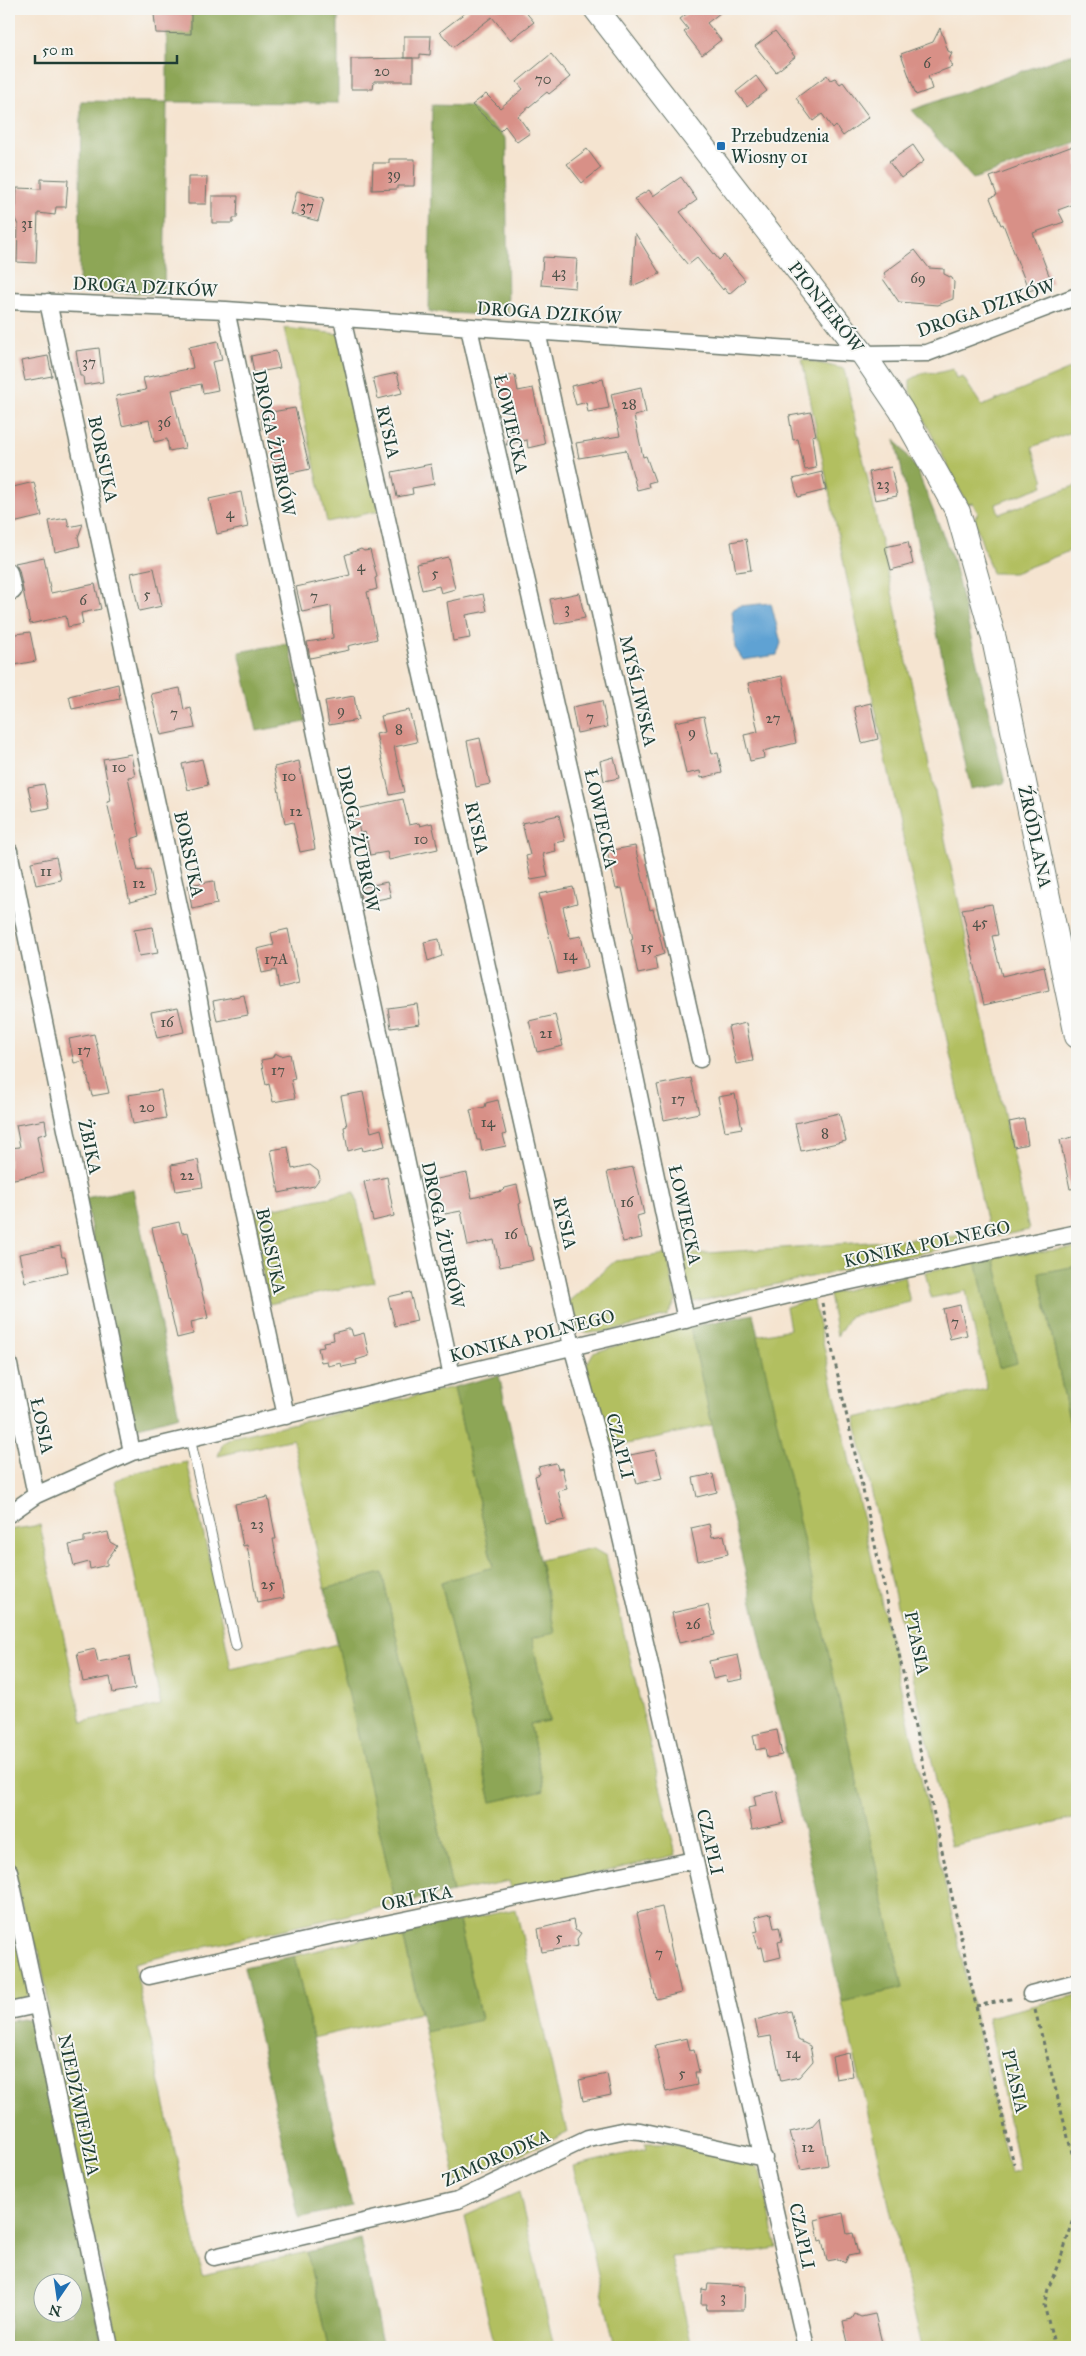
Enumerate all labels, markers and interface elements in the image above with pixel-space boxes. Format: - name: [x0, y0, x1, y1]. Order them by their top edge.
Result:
- scale bar: [35, 32, 178, 64]
- text: 50 m: [42, 41, 74, 59]
- house number: 6: [923, 54, 932, 72]
- house number: 20: [374, 62, 390, 80]
- house number: 70: [535, 70, 551, 88]
- place label: Przebudzenia Wiosny 01: [731, 125, 830, 168]
- marker: Przebudzenia Wiosny 01: [715, 140, 727, 152]
- house number: 39: [387, 165, 401, 183]
- house number: 37: [300, 197, 314, 215]
- house number: 31: [21, 214, 33, 232]
- street label: PIONIERÓW: [783, 256, 871, 358]
- house number: 43: [552, 263, 566, 281]
- house number: 69: [910, 269, 926, 287]
- street label: DROGA DZIKÓW: [72, 270, 219, 302]
- street label: DROGA DZIKÓW: [913, 272, 1059, 342]
- street label: DROGA DZIKÓW: [476, 295, 623, 329]
- house number: 37: [82, 353, 96, 371]
- street label: DROGA ŻUBRÓW: [248, 367, 302, 519]
- street label: ŁOWIECKA: [489, 372, 533, 476]
- house number: 28: [621, 395, 637, 413]
- street label: RYSIA: [371, 403, 405, 461]
- house number: 36: [157, 413, 172, 431]
- street label: BORSUKA: [83, 414, 123, 504]
- house number: 23: [876, 475, 890, 493]
- house number: 4: [226, 504, 235, 522]
- house number: 4: [357, 557, 366, 575]
- house number: 5: [432, 564, 439, 582]
- house number: 5: [144, 585, 151, 603]
- house number: 7: [310, 587, 318, 605]
- house number: 6: [79, 591, 88, 609]
- house number: 3: [564, 599, 570, 617]
- street label: MYŚLIWSKA: [615, 633, 663, 749]
- house number: 9: [337, 701, 345, 719]
- house number: 7: [170, 704, 178, 722]
- house number: 7: [586, 708, 594, 726]
- house number: 27: [766, 709, 781, 727]
- house number: 8: [395, 720, 403, 738]
- house number: 9: [688, 723, 696, 741]
- house number: 10: [112, 758, 126, 776]
- street label: DROGA ŻUBRÓW: [332, 763, 386, 915]
- house number: 10: [282, 767, 296, 785]
- street label: ŁOWIECKA: [580, 767, 622, 871]
- street label: ŹRÓDLANA: [1013, 783, 1059, 890]
- street label: RYSIA: [460, 799, 494, 857]
- house number: 12: [289, 802, 303, 820]
- street label: BORSUKA: [169, 809, 209, 899]
- house number: 10: [414, 830, 428, 848]
- house number: 11: [40, 862, 52, 880]
- house number: 12: [132, 874, 146, 892]
- house number: 45: [972, 913, 988, 931]
- house number: 15: [641, 938, 653, 956]
- house number: 14: [563, 946, 578, 964]
- house number: 17A: [264, 950, 288, 968]
- house number: 16: [160, 1013, 175, 1031]
- house number: 21: [539, 1024, 553, 1042]
- house number: 17: [77, 1041, 91, 1059]
- house number: 17: [271, 1061, 285, 1079]
- house number: 17: [671, 1090, 685, 1108]
- house number: 20: [139, 1098, 155, 1116]
- house number: 14: [481, 1113, 496, 1131]
- street label: ŻBIKA: [73, 1117, 108, 1176]
- house number: 8: [821, 1124, 829, 1142]
- street label: DROGA ŻUBRÓW: [417, 1159, 471, 1311]
- street label: ŁOWIECKA: [664, 1163, 706, 1267]
- house number: 22: [180, 1166, 195, 1184]
- house number: 16: [620, 1193, 635, 1211]
- street label: RYSIA: [548, 1194, 582, 1252]
- street label: BORSUKA: [251, 1206, 291, 1296]
- street label: KONIKA POLNEGO: [842, 1216, 1012, 1272]
- house number: 16: [504, 1225, 519, 1243]
- street label: KONIKA POLNEGO: [447, 1305, 617, 1367]
- house number: 7: [951, 1313, 959, 1331]
- street label: ŁOSIA: [25, 1396, 59, 1456]
- street label: CZAPLI: [601, 1411, 639, 1481]
- house number: 23: [250, 1515, 264, 1533]
- house number: 25: [261, 1575, 275, 1593]
- street label: PTASIA: [899, 1609, 935, 1677]
- house number: 26: [685, 1615, 702, 1633]
- street label: CZAPLI: [692, 1807, 728, 1877]
- street label: ORLIKA: [380, 1880, 454, 1916]
- house number: 5: [556, 1928, 563, 1946]
- house number: 7: [655, 1944, 663, 1962]
- street label: NIEDŹWIEDZIA: [53, 2032, 107, 2178]
- house number: 14: [786, 2044, 801, 2062]
- street label: PTASIA: [997, 2047, 1033, 2115]
- house number: 5: [679, 2064, 686, 2082]
- street label: ZIMORODKA: [439, 2124, 553, 2192]
- house number: 12: [801, 2138, 815, 2156]
- street label: CZAPLI: [784, 2201, 820, 2271]
- north arrow: [32, 2274, 82, 2324]
- house number: 3: [720, 2288, 726, 2306]
- text: N: [47, 2301, 63, 2320]

